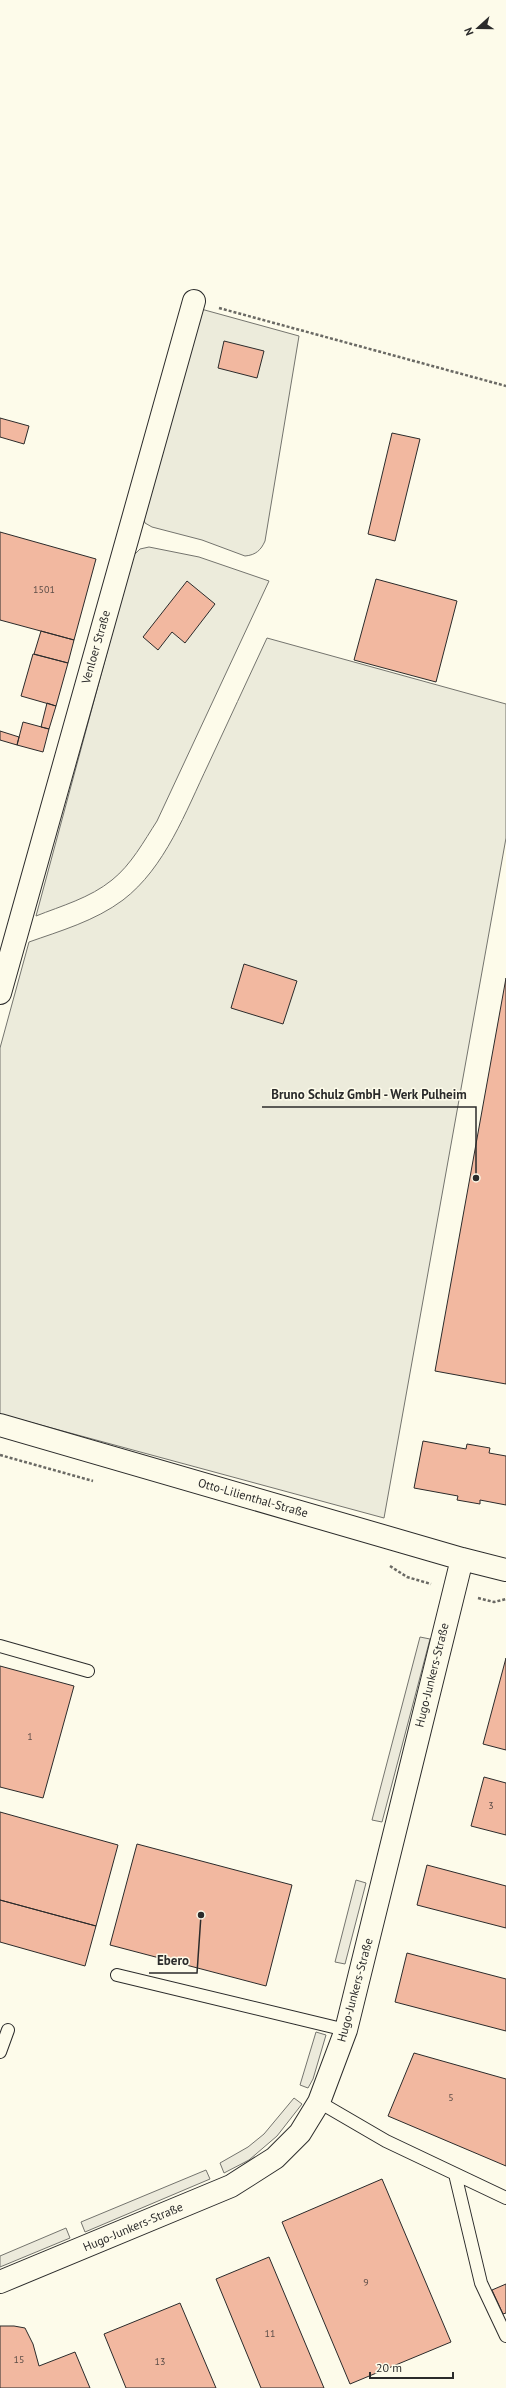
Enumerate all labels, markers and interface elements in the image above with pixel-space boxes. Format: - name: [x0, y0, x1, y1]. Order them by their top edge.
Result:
- north arrow: [458, 8, 498, 48]
- text: N: [461, 26, 476, 37]
- house number: 1501: [33, 583, 55, 596]
- street label: Venloer Straße: [78, 608, 113, 686]
- callout: Bruno Schulz GmbH - Werk Pulheim: [262, 1082, 476, 1107]
- text: Bruno Schulz GmbH - Werk Pulheim: [271, 1086, 467, 1103]
- street label: Otto-Lilienthal-Straße: [196, 1475, 310, 1520]
- street label: Hugo-Junkers-Straße: [411, 1621, 452, 1729]
- house number: 1: [27, 1730, 33, 1743]
- house number: 3: [488, 1799, 494, 1812]
- street label: Hugo-Junkers-Straße: [333, 1936, 376, 2044]
- callout: Ebero: [149, 1948, 197, 1973]
- text: Ebero: [157, 1952, 189, 1969]
- house number: 5: [448, 2091, 454, 2104]
- street label: Hugo-Junkers-Straße: [81, 2199, 185, 2254]
- house number: 9: [363, 2276, 369, 2289]
- house number: 11: [265, 2327, 275, 2340]
- house number: 15: [14, 2353, 24, 2366]
- scale bar: [370, 2354, 453, 2380]
- house number: 13: [155, 2355, 165, 2368]
- text: 20 m: [376, 2360, 402, 2375]

